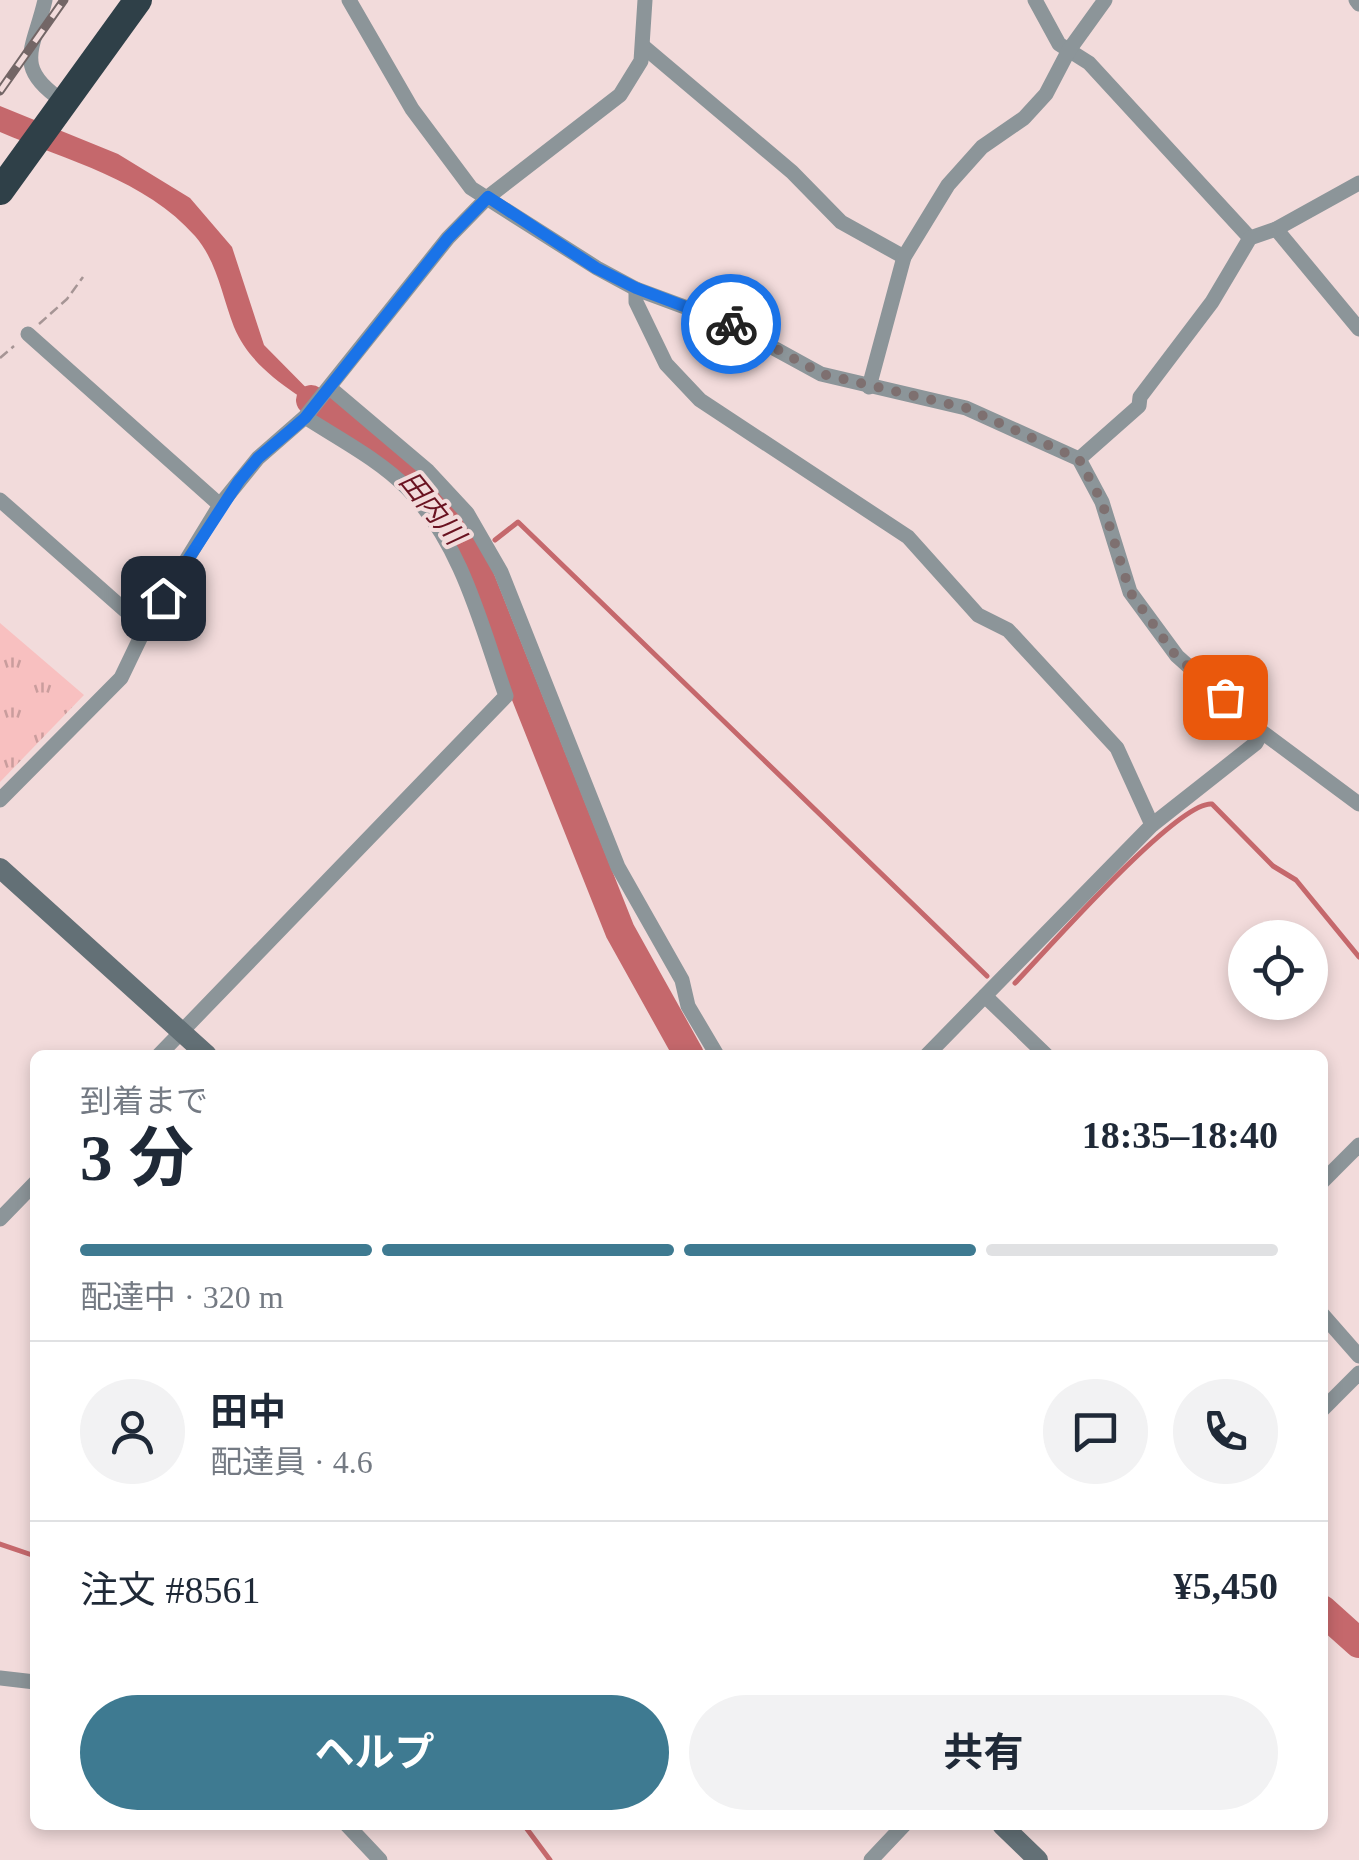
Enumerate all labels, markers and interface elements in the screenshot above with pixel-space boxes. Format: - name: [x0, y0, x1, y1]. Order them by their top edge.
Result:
- courier: [681, 274, 781, 374]
- icon: bike: [704, 297, 759, 352]
- water label: 田内川: [394, 466, 472, 553]
- pin: [121, 556, 206, 641]
- icon: home: [136, 571, 191, 626]
- pin: [1183, 655, 1268, 740]
- icon: bag: [1198, 670, 1253, 725]
- map controls: [1228, 920, 1328, 1020]
- button: locate: [1228, 920, 1328, 1020]
- text: 到着まで: [80, 1083, 208, 1119]
- text: 18:35–18:40: [1082, 1114, 1278, 1156]
- text: 3 分: [80, 1122, 194, 1194]
- text: 配達中 · 320 m: [80, 1279, 284, 1315]
- button: person: [80, 1379, 185, 1484]
- button: chat: [1043, 1379, 1148, 1484]
- button: phone: [1173, 1379, 1278, 1484]
- text: 田中: [210, 1391, 286, 1433]
- text: 配達員 · 4.6: [210, 1444, 373, 1480]
- text: ¥5,450: [1174, 1565, 1278, 1607]
- text: 注文 #8561: [80, 1569, 261, 1611]
- button: ヘルプ: [80, 1695, 669, 1810]
- button: 共有: [689, 1695, 1278, 1810]

